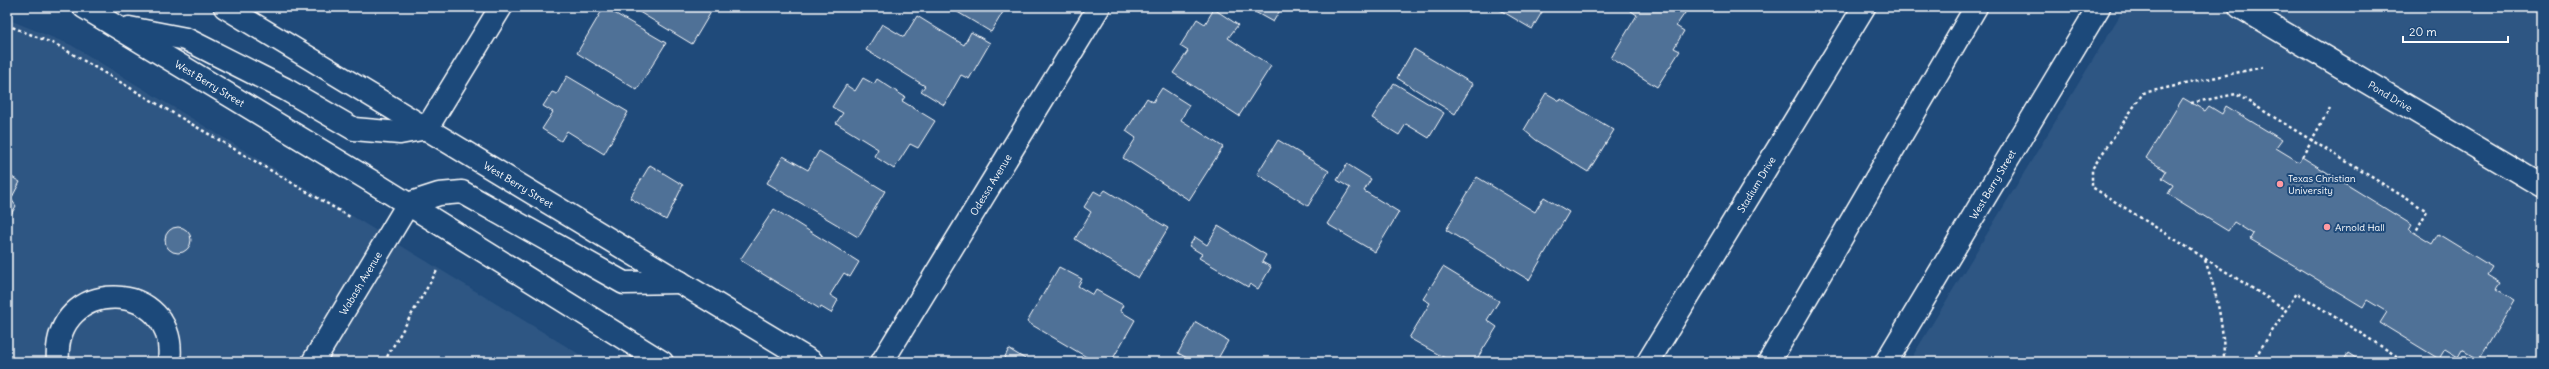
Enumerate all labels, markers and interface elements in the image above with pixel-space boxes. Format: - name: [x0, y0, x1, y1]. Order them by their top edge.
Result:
- scale bar: [2403, 18, 2508, 44]
- text: 20 m: [2409, 24, 2437, 39]
- street label: West Berry Street: [172, 58, 247, 110]
- street label: Pond Drive: [2366, 79, 2415, 115]
- street label: West Berry Street: [1967, 147, 2019, 222]
- street label: Odessa Avenue: [967, 152, 1015, 218]
- street label: Stadium Drive: [1735, 154, 1779, 215]
- street label: West Berry Street: [481, 159, 556, 211]
- place label: Texas Christian University: [2288, 172, 2356, 197]
- marker: Texas Christian University: [2275, 179, 2285, 189]
- place label: Arnold Hall: [2335, 221, 2385, 234]
- marker: Arnold Hall: [2322, 222, 2332, 232]
- street label: Wabash Avenue: [337, 249, 385, 318]

